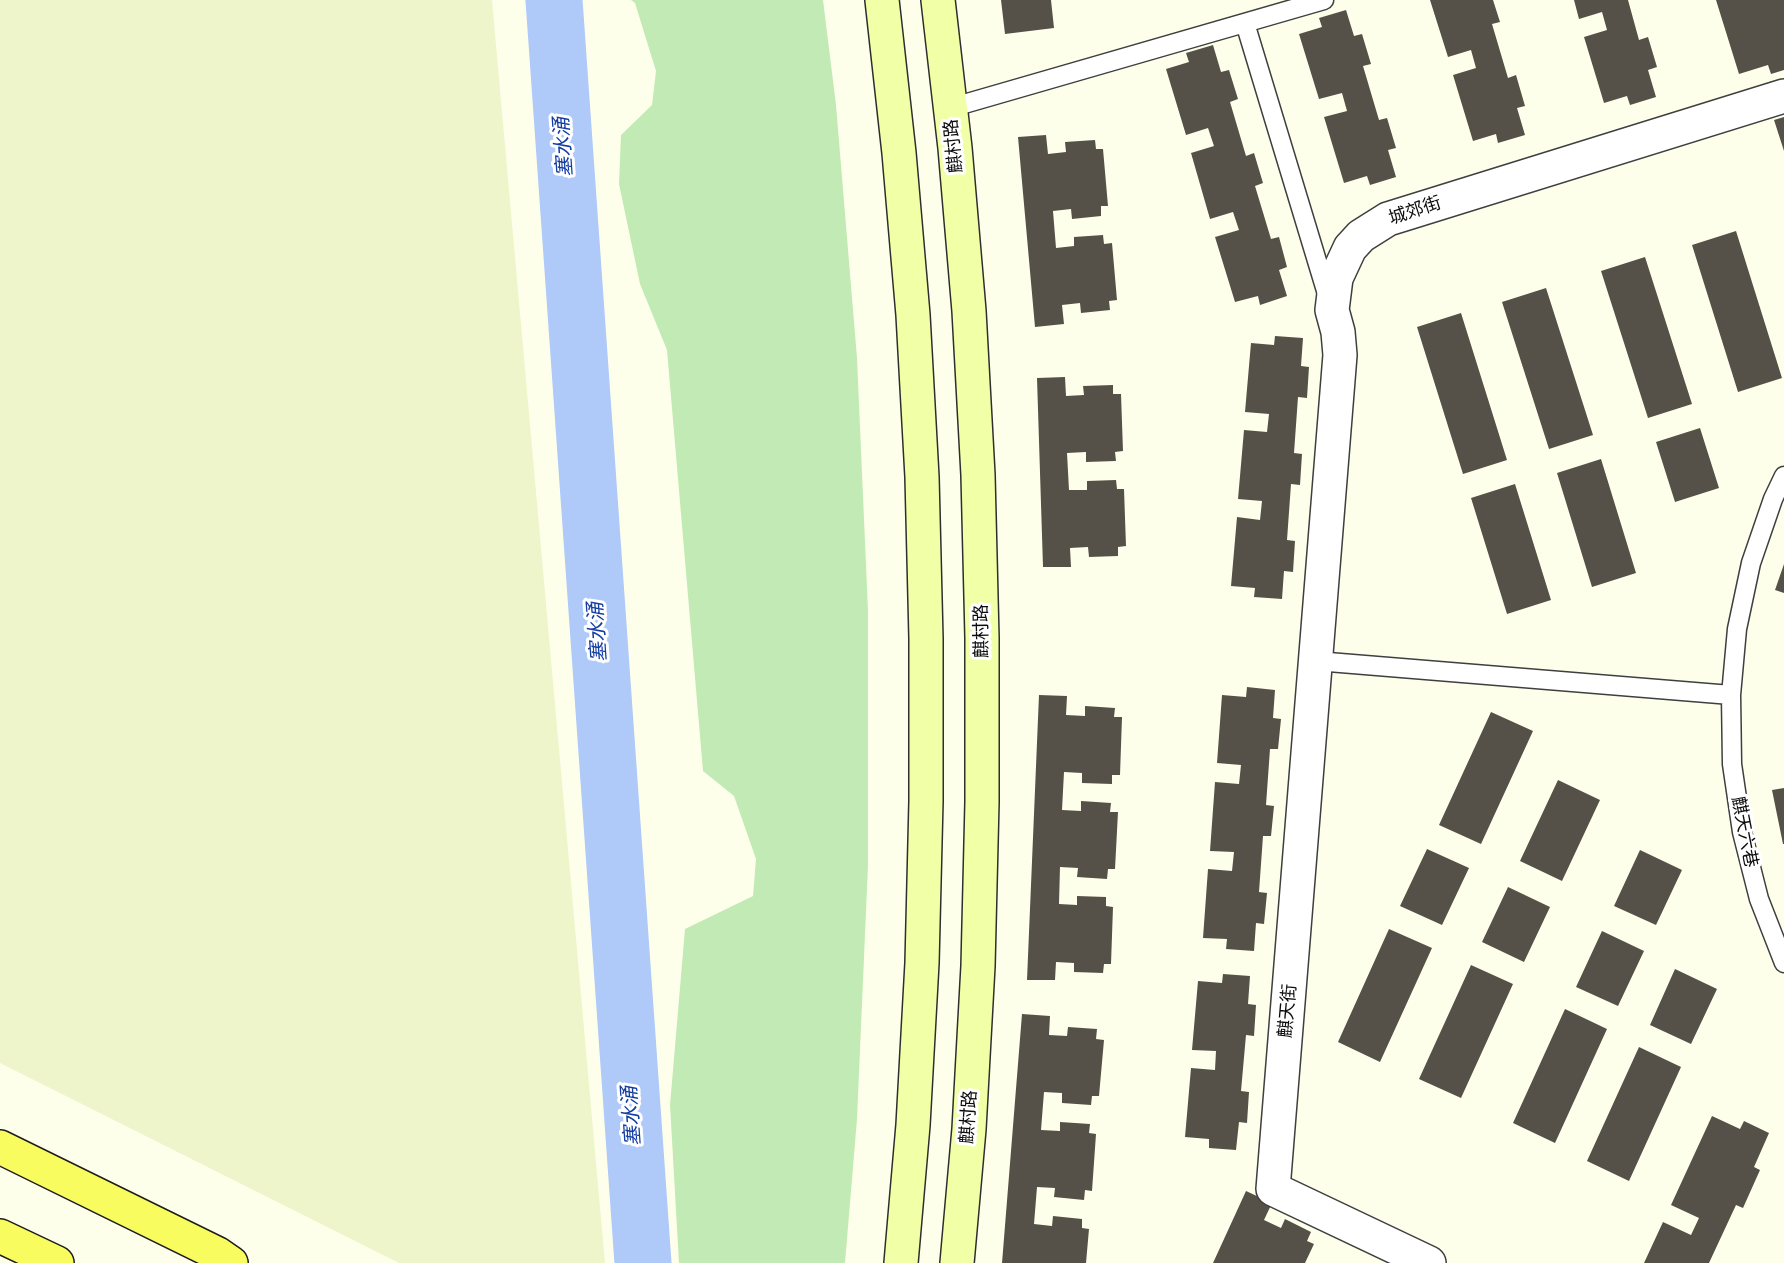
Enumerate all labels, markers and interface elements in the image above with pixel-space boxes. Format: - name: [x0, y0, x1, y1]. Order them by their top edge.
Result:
- water label: 塞水涌: [550, 116, 578, 178]
- street label: 麒村路: [940, 118, 968, 174]
- street label: 城郊街: [1386, 192, 1444, 230]
- water label: 塞水涌: [584, 601, 612, 663]
- street label: 麒村路: [971, 604, 993, 658]
- street label: 麒天六巷: [1727, 795, 1761, 869]
- street label: 麒天街: [1275, 983, 1301, 1039]
- water label: 塞水涌: [618, 1085, 646, 1147]
- street label: 麒村路: [956, 1089, 982, 1145]

